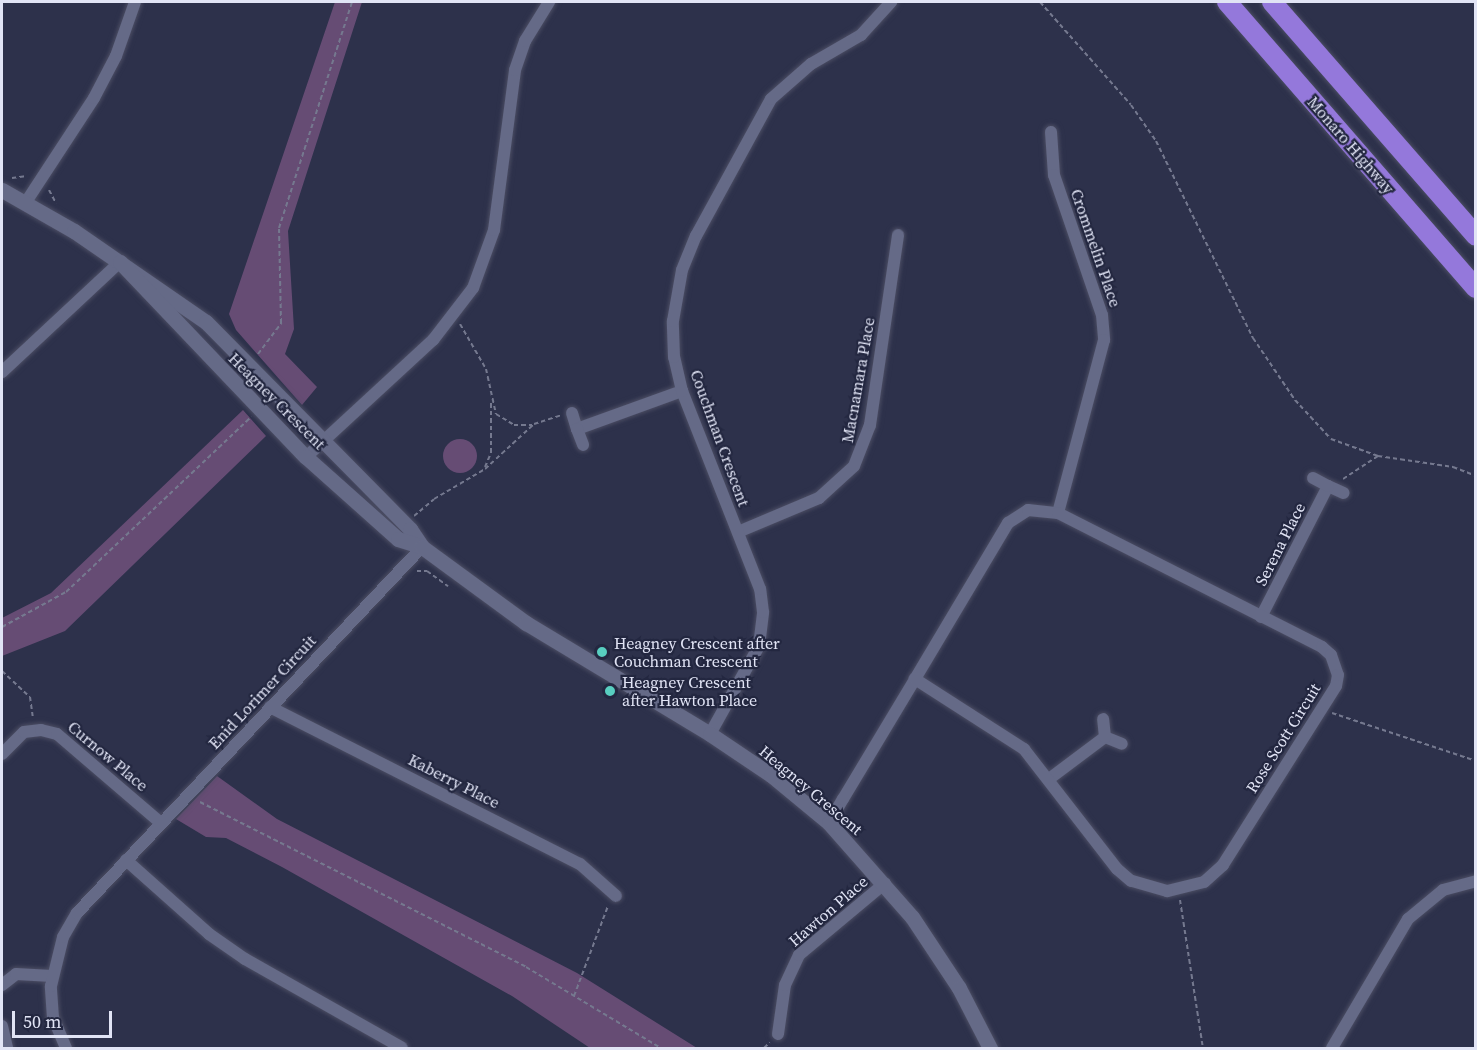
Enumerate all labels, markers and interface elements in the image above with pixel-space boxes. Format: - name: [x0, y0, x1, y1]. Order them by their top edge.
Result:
- street label: Monaro Highway: [1304, 92, 1398, 198]
- street label: Crommelin Place: [1067, 187, 1125, 309]
- street label: Macnamara Place: [838, 316, 878, 444]
- street label: Heagney Crescent: [225, 349, 329, 453]
- street label: Couchman Crescent: [686, 367, 754, 509]
- street label: Serena Place: [1251, 499, 1309, 589]
- street label: Enid Lorimer Circuit: [204, 631, 320, 753]
- place label: Heagney Crescent after Couchman Crescent: [614, 633, 780, 671]
- marker: Heagney Crescent after Couchman Crescent: [595, 645, 609, 659]
- place label: Heagney Crescent after Hawton Place: [622, 672, 757, 710]
- street label: Rose Scott Circuit: [1242, 680, 1324, 796]
- marker: Heagney Crescent after Hawton Place: [603, 684, 617, 698]
- street label: Curnow Place: [64, 717, 152, 795]
- street label: Heagney Crescent: [756, 741, 866, 839]
- street label: Kaberry Place: [405, 750, 503, 812]
- street label: Hawton Place: [785, 872, 871, 950]
- scale bar: [15, 999, 116, 1037]
- text: 50 m: [23, 1009, 61, 1034]

